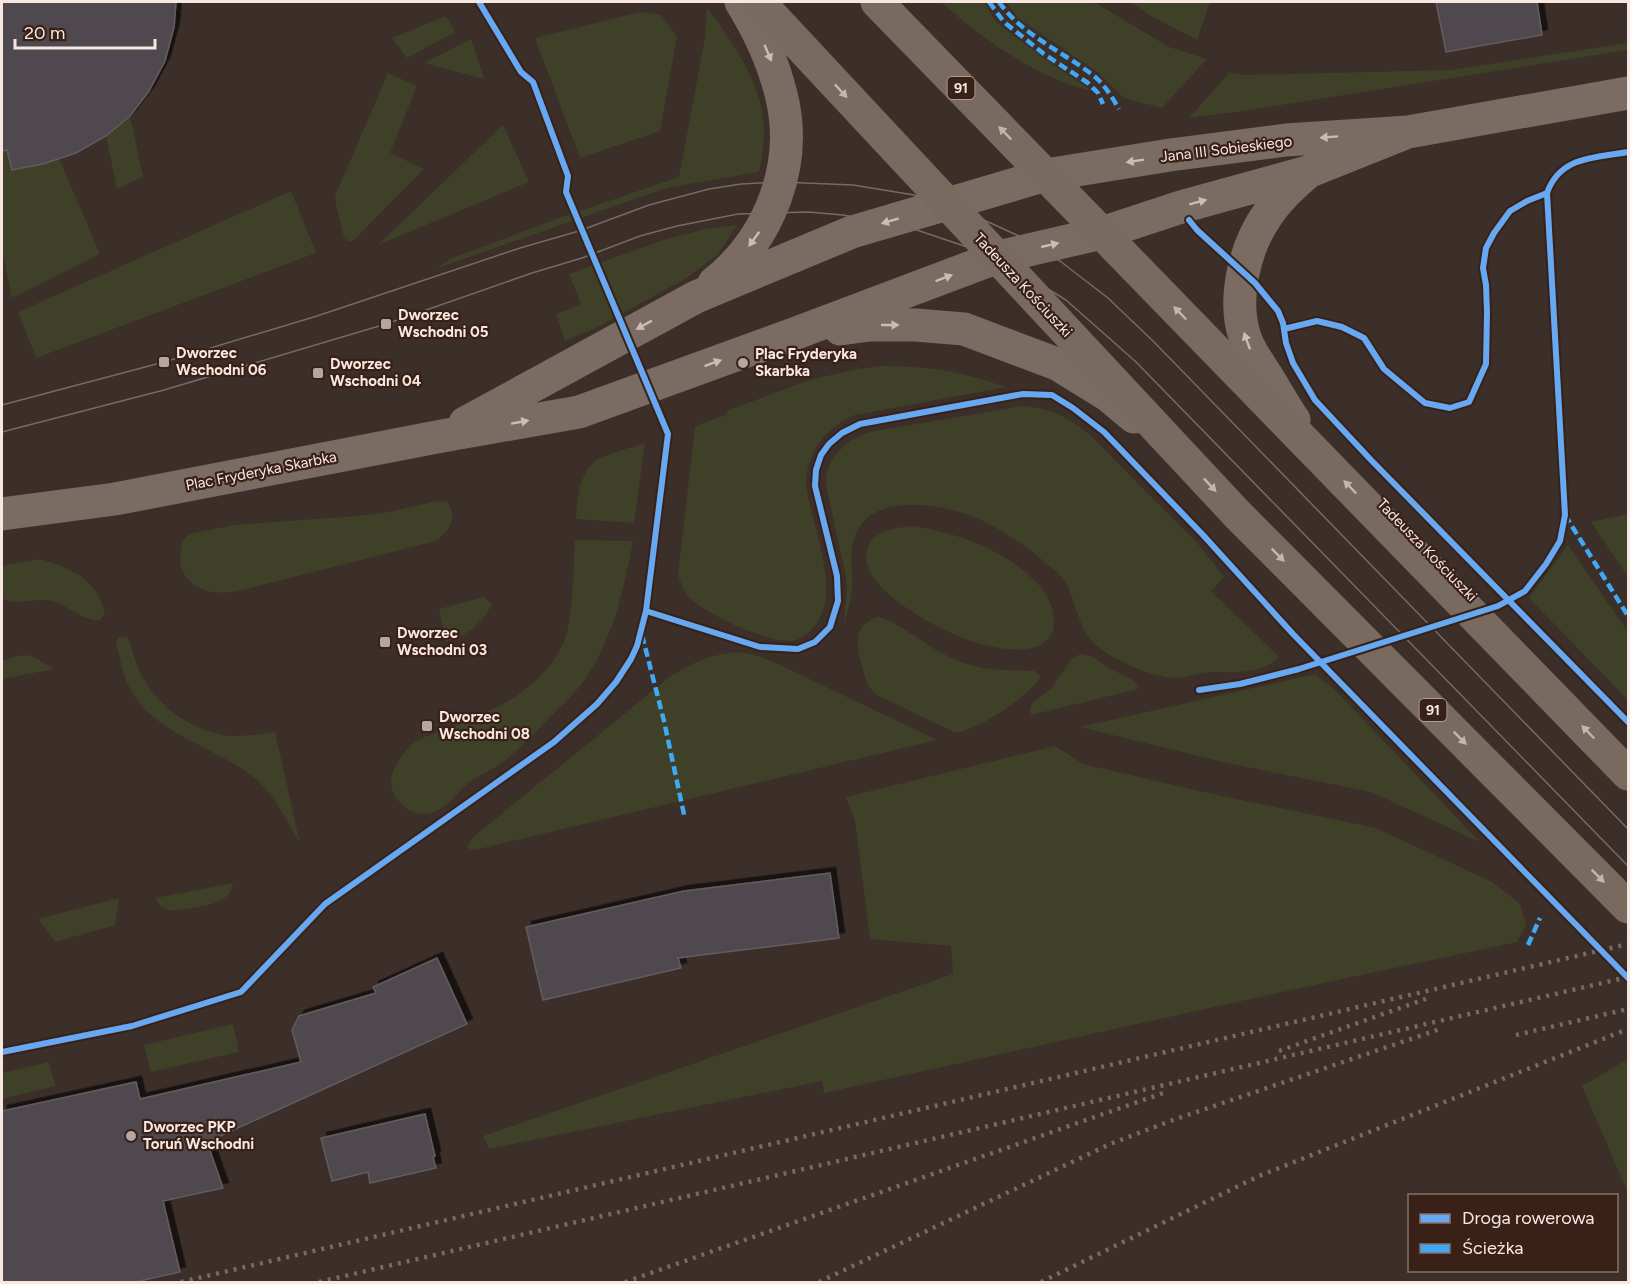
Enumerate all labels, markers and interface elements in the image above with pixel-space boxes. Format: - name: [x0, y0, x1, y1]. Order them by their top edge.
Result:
- scale bar: [15, 12, 154, 50]
- text: 20 m: [24, 22, 65, 44]
- one-way arrow: [763, 45, 773, 63]
- road number: 91: [948, 77, 974, 99]
- one-way arrow: [834, 83, 848, 98]
- one-way arrow: [998, 126, 1012, 141]
- street label: Jana III Sobieskiego: [1159, 132, 1293, 166]
- one-way arrow: [1319, 133, 1338, 142]
- one-way arrow: [1125, 156, 1144, 165]
- one-way arrow: [1189, 197, 1207, 206]
- one-way arrow: [881, 216, 900, 226]
- street label: Tadeusza Kościuszki: [970, 229, 1076, 341]
- one-way arrow: [749, 232, 761, 247]
- one-way arrow: [1041, 240, 1060, 249]
- one-way arrow: [935, 272, 953, 282]
- place label: Dworzec Wschodni 05: [398, 306, 489, 341]
- one-way arrow: [1174, 306, 1188, 320]
- marker: Dworzec Wschodni 05: [379, 317, 393, 331]
- one-way arrow: [635, 320, 652, 330]
- one-way arrow: [881, 320, 900, 330]
- one-way arrow: [1242, 332, 1251, 350]
- place label: Dworzec Wschodni 06: [176, 344, 267, 379]
- place label: Plac Fryderyka Skarbka: [755, 345, 857, 380]
- marker: Dworzec Wschodni 06: [157, 355, 171, 369]
- place label: Dworzec Wschodni 04: [330, 355, 422, 390]
- marker: Plac Fryderyka Skarbka: [736, 356, 750, 370]
- one-way arrow: [705, 358, 723, 368]
- marker: Dworzec Wschodni 04: [311, 366, 325, 380]
- one-way arrow: [511, 417, 530, 426]
- street label: Plac Fryderyka Skarbka: [184, 448, 338, 494]
- one-way arrow: [1203, 477, 1216, 492]
- one-way arrow: [1343, 479, 1357, 494]
- street label: Tadeusza Kościuszki: [1373, 495, 1481, 605]
- one-way arrow: [1271, 548, 1286, 562]
- place label: Dworzec Wschodni 03: [397, 624, 487, 659]
- marker: Dworzec Wschodni 03: [378, 635, 392, 649]
- road number: 91: [1420, 699, 1446, 721]
- place label: Dworzec Wschodni 08: [439, 708, 530, 743]
- marker: Dworzec Wschodni 08: [420, 719, 434, 733]
- one-way arrow: [1581, 726, 1595, 740]
- one-way arrow: [1453, 731, 1468, 745]
- one-way arrow: [1590, 869, 1604, 883]
- place label: Dworzec PKP Toruń Wschodni: [143, 1118, 254, 1153]
- marker: Dworzec PKP Toruń Wschodni: [124, 1129, 138, 1143]
- legend: [1408, 1194, 1618, 1272]
- text: Droga rowerowa: [1462, 1207, 1594, 1229]
- text: Ścieżka: [1462, 1237, 1523, 1259]

